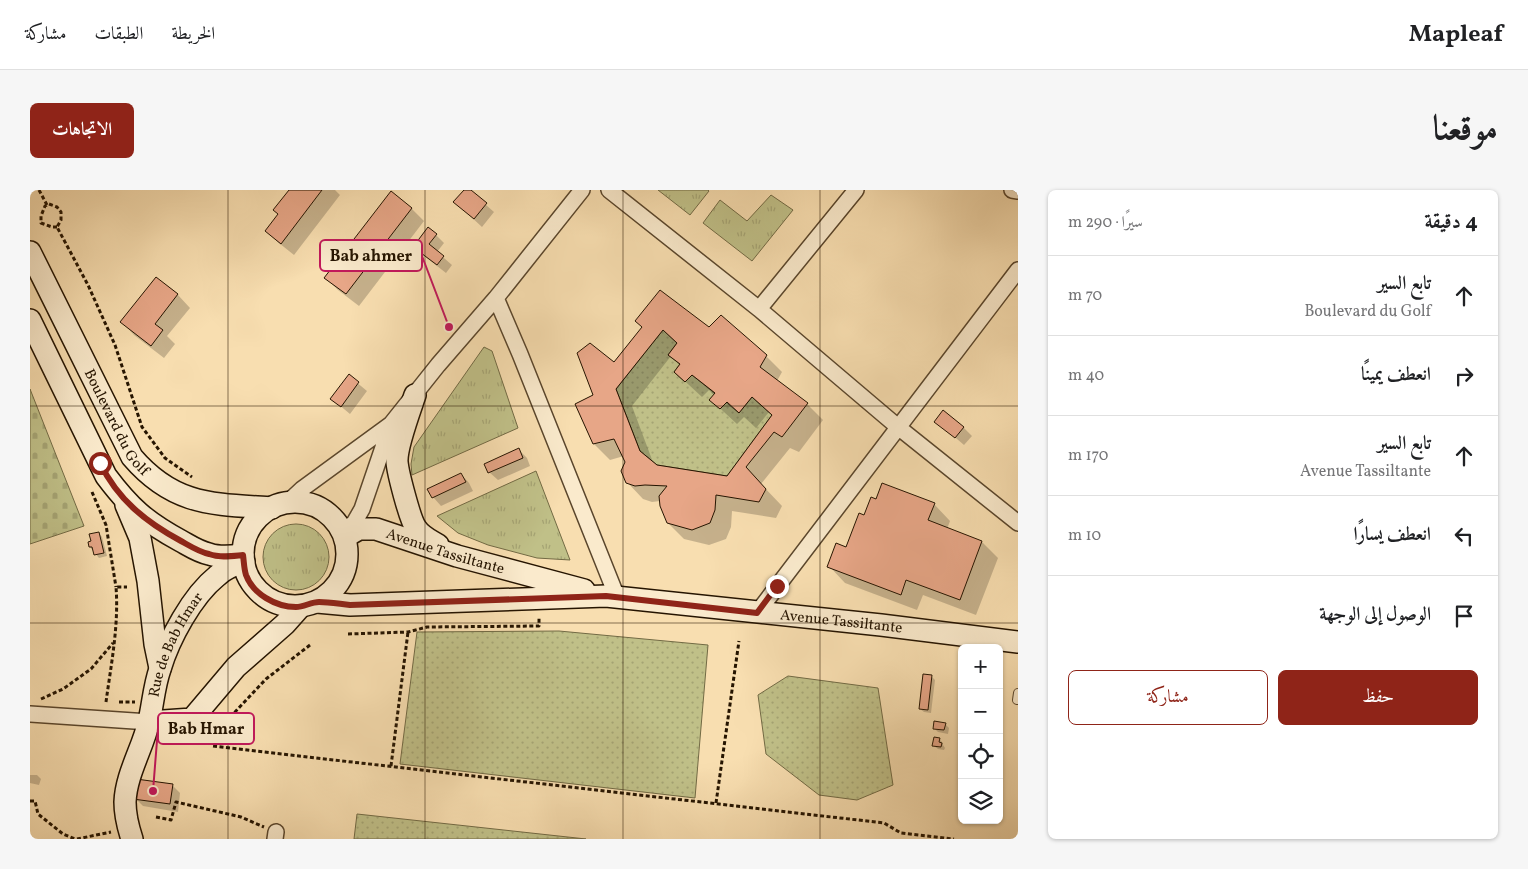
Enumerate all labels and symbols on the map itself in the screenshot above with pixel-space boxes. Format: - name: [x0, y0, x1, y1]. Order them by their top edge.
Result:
- callout: Bab ahmer: [320, 240, 422, 271]
- text: Bab ahmer: [330, 246, 413, 268]
- street label: Boulevard du Golf: [78, 366, 154, 483]
- route start: [89, 452, 112, 475]
- street label: Avenue Tassiltante: [383, 524, 507, 580]
- route end: [766, 575, 789, 598]
- street label: Rue de Bab Hmar: [145, 588, 209, 699]
- street label: Avenue Tassiltante: [779, 605, 904, 640]
- callout: Bab Hmar: [158, 713, 254, 744]
- text: Bab Hmar: [168, 719, 245, 741]

